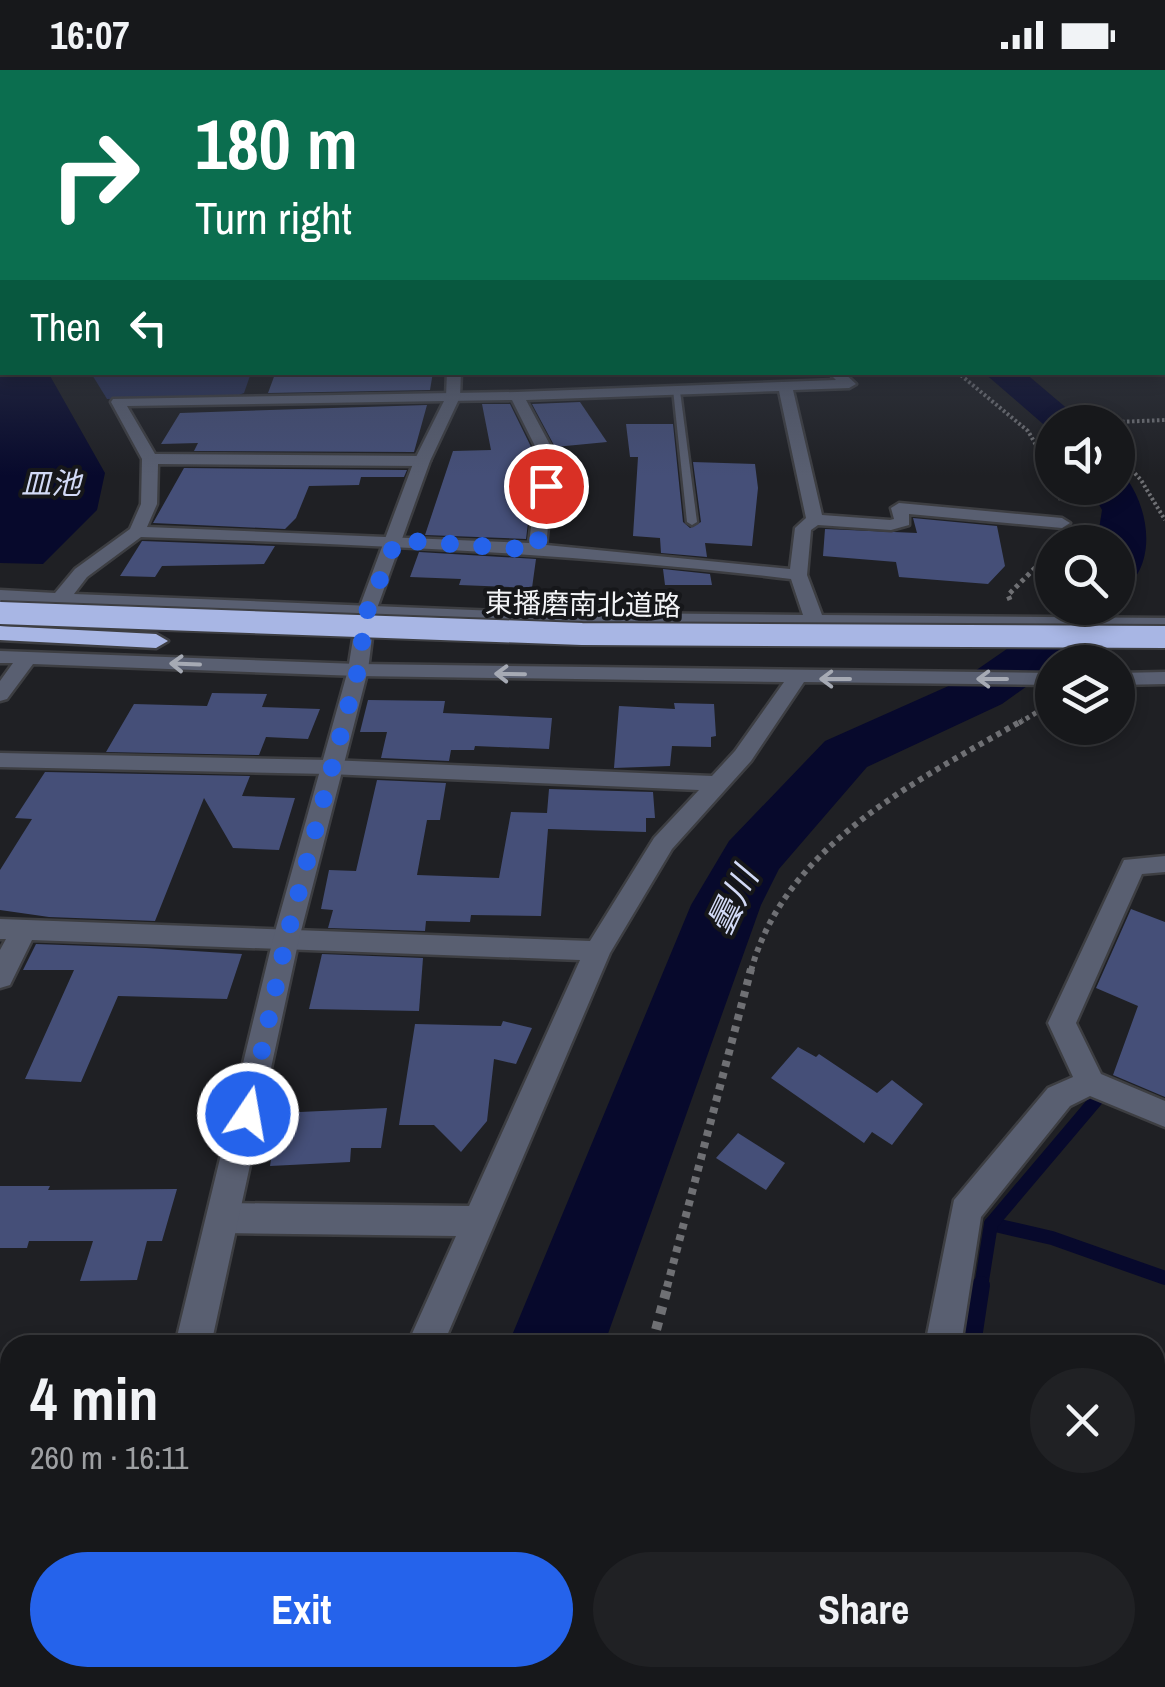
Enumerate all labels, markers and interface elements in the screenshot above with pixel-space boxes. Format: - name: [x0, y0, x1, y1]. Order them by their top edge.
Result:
- text: 16:07: [50, 10, 130, 61]
- text: 180 m: [195, 97, 358, 191]
- icon: right: [30, 110, 160, 240]
- text: Turn right: [195, 187, 352, 248]
- icon: left: [121, 300, 176, 355]
- text: Then: [30, 302, 101, 353]
- map controls: [1035, 405, 1135, 745]
- button: sound: [1035, 405, 1135, 505]
- pin: [504, 444, 589, 529]
- icon: arrive: [519, 459, 574, 514]
- water label: 皿池: [21, 463, 84, 503]
- button: search: [1035, 525, 1135, 625]
- street label: 東播磨南北道路: [485, 583, 681, 625]
- button: layers: [1035, 645, 1135, 745]
- one-way arrow: [169, 655, 202, 674]
- one-way arrow: [494, 664, 526, 683]
- one-way arrow: [819, 670, 852, 688]
- one-way arrow: [977, 670, 1010, 688]
- water label: 曇川: [696, 856, 770, 943]
- position arrow: [196, 1062, 300, 1166]
- text: 4 min: [30, 1358, 159, 1439]
- button: close: [1030, 1368, 1135, 1473]
- text: 260 m · 16:11: [30, 1436, 189, 1479]
- button: Exit: [30, 1552, 573, 1667]
- button: Share: [593, 1552, 1135, 1667]

